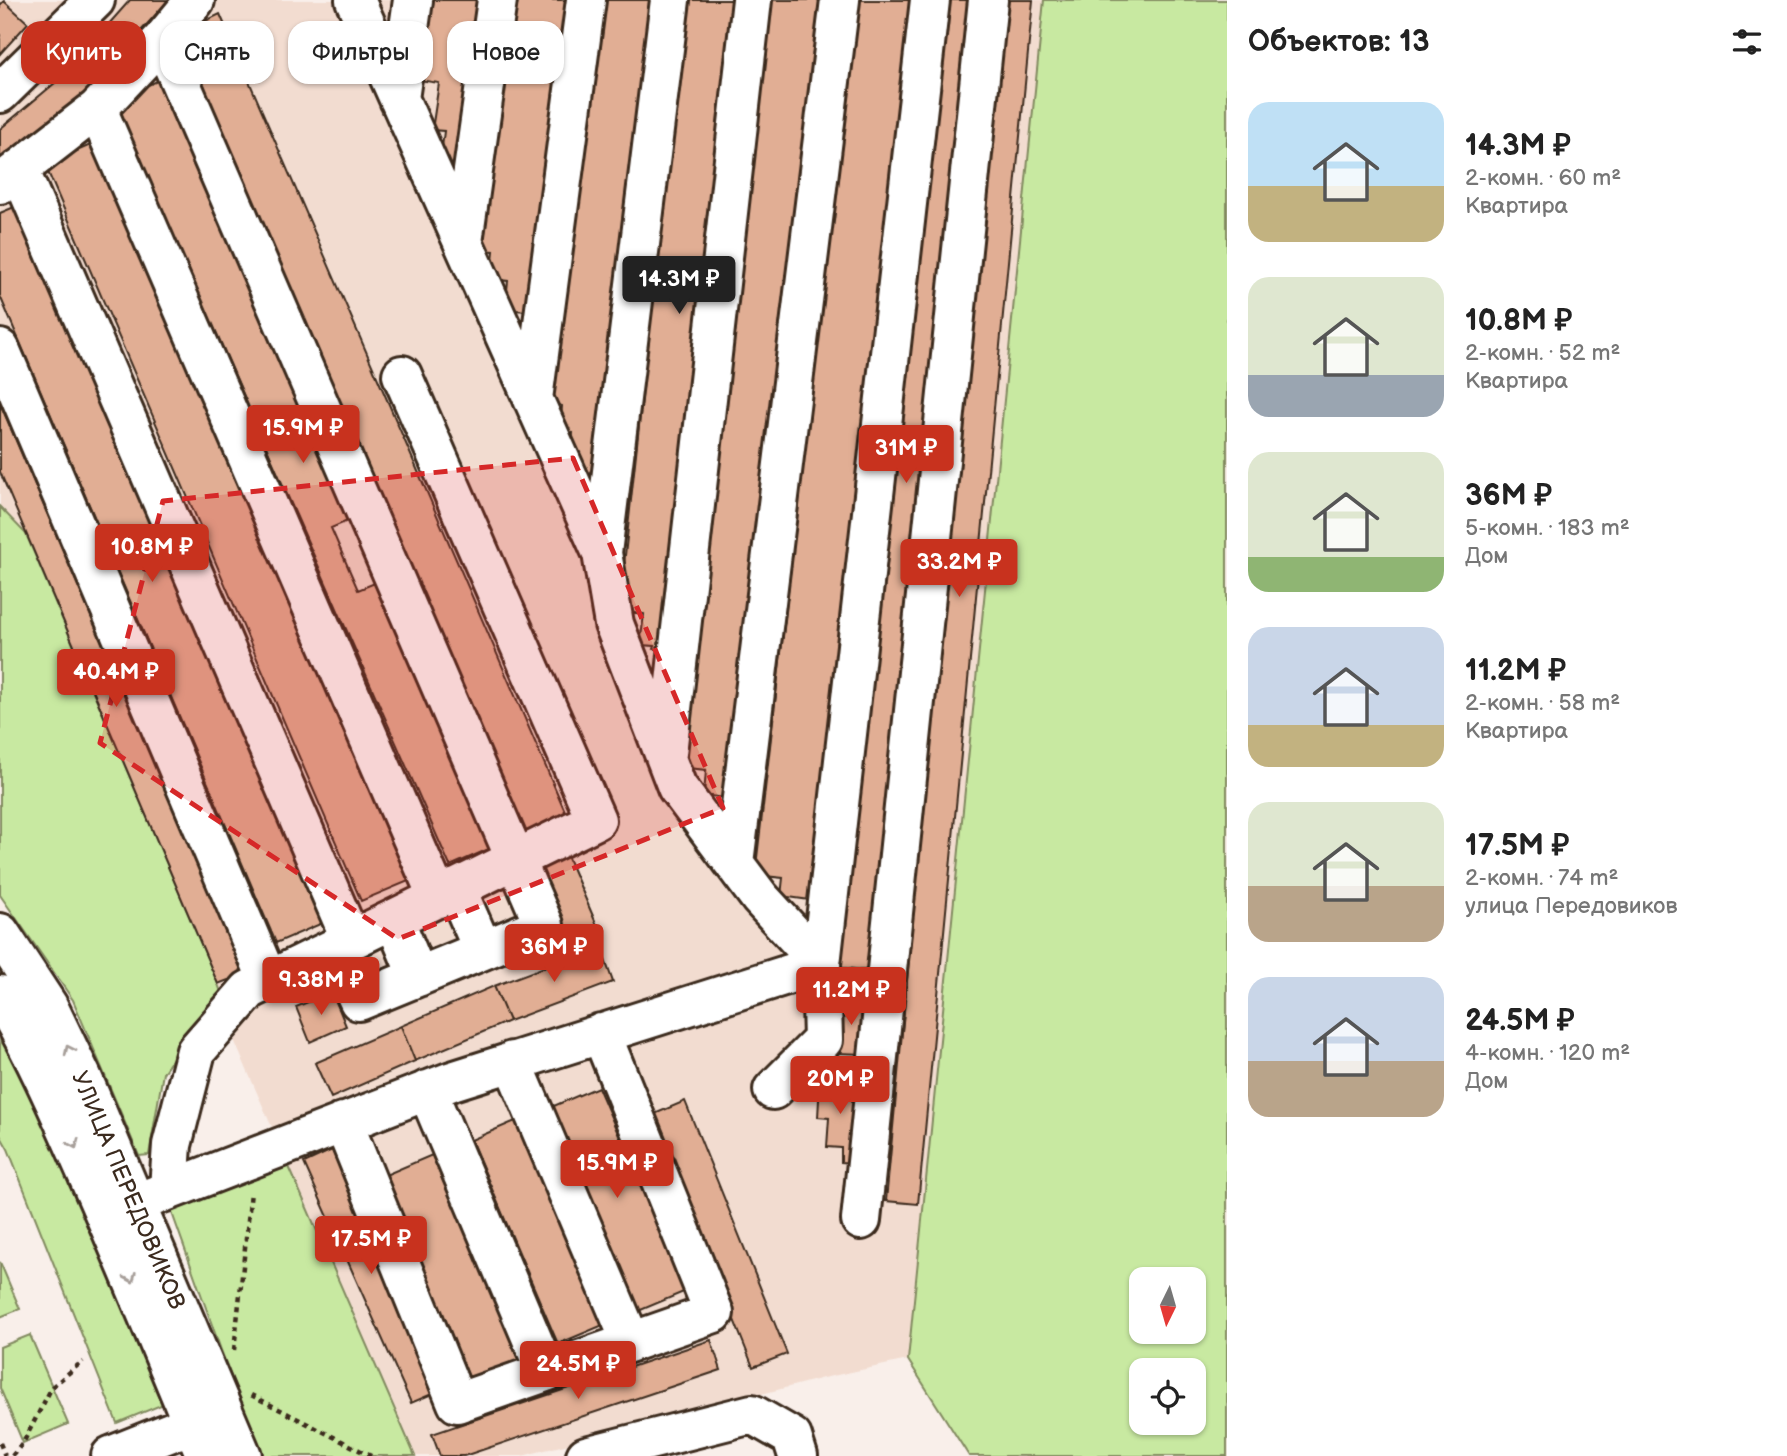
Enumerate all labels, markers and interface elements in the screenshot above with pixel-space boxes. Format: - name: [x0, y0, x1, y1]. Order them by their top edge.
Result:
- chip: Купить: [21, 21, 146, 84]
- chip: Снять: [160, 21, 274, 84]
- chip: Фильтры: [288, 21, 433, 84]
- chip: Новое: [447, 21, 564, 84]
- icon: filters: [1728, 23, 1766, 61]
- text: Объектов: 13: [1248, 24, 1429, 60]
- text: 14.3M ₽: [1465, 128, 1571, 164]
- icon: home: [1304, 130, 1388, 214]
- text: 2-комн. · 60 m²: [1465, 164, 1621, 192]
- text: Квартира: [1465, 192, 1568, 220]
- pin: 14.3M ₽: [614, 256, 744, 316]
- text: 14.3M ₽: [638, 265, 720, 293]
- text: 10.8M ₽: [1465, 303, 1572, 339]
- icon: home: [1304, 305, 1388, 389]
- text: 2-комн. · 52 m²: [1465, 339, 1620, 367]
- text: Квартира: [1465, 367, 1568, 395]
- pin: 15.9M ₽: [238, 406, 368, 465]
- text: 15.9M ₽: [263, 414, 343, 442]
- pin: 31M ₽: [857, 426, 955, 485]
- text: 31M ₽: [875, 434, 937, 462]
- text: 36M ₽: [1465, 478, 1552, 514]
- icon: home: [1304, 480, 1388, 564]
- text: 5-комн. · 183 m²: [1465, 514, 1630, 542]
- pin: 10.8M ₽: [87, 524, 217, 584]
- text: 10.8M ₽: [111, 533, 193, 561]
- pin: 33.2M ₽: [894, 540, 1024, 599]
- text: Дом: [1465, 542, 1508, 570]
- text: 33.2M ₽: [916, 548, 1002, 576]
- pin: 40.4M ₽: [51, 650, 181, 709]
- text: 11.2M ₽: [1465, 653, 1566, 689]
- icon: home: [1304, 655, 1388, 739]
- text: 40.4M ₽: [73, 658, 159, 686]
- text: 2-комн. · 58 m²: [1465, 689, 1620, 717]
- text: Квартира: [1465, 717, 1568, 745]
- text: 17.5M ₽: [1465, 828, 1570, 864]
- icon: home: [1304, 830, 1388, 914]
- text: 2-комн. · 74 m²: [1465, 864, 1618, 892]
- text: улица Передовиков: [1465, 892, 1677, 920]
- pin: 36M ₽: [505, 925, 603, 984]
- text: 36M ₽: [521, 933, 587, 961]
- pin: 9.38M ₽: [256, 958, 386, 1017]
- text: 9.38M ₽: [278, 966, 364, 994]
- pin: 11.2M ₽: [786, 968, 916, 1027]
- text: 11.2M ₽: [812, 976, 890, 1004]
- text: 24.5M ₽: [1465, 1003, 1575, 1039]
- icon: home: [1304, 1005, 1388, 1089]
- text: 4-комн. · 120 m²: [1465, 1039, 1630, 1067]
- one-way arrow: [63, 1045, 77, 1057]
- pin: 20M ₽: [791, 1056, 889, 1116]
- text: 20M ₽: [806, 1065, 874, 1093]
- street label: УЛИЦА ПЕРЕДОВИКОВ: [65, 1067, 191, 1314]
- text: Дом: [1465, 1067, 1508, 1095]
- one-way arrow: [66, 1136, 80, 1149]
- pin: 15.9M ₽: [552, 1140, 682, 1200]
- text: 15.9M ₽: [577, 1149, 657, 1177]
- pin: 17.5M ₽: [306, 1216, 436, 1276]
- text: 17.5M ₽: [331, 1225, 411, 1253]
- north arrow: [1129, 1267, 1206, 1344]
- map controls: [1129, 1267, 1206, 1435]
- one-way arrow: [123, 1271, 137, 1283]
- pin: 24.5M ₽: [513, 1342, 643, 1401]
- text: 24.5M ₽: [536, 1350, 620, 1378]
- button: locate: [1129, 1358, 1206, 1435]

